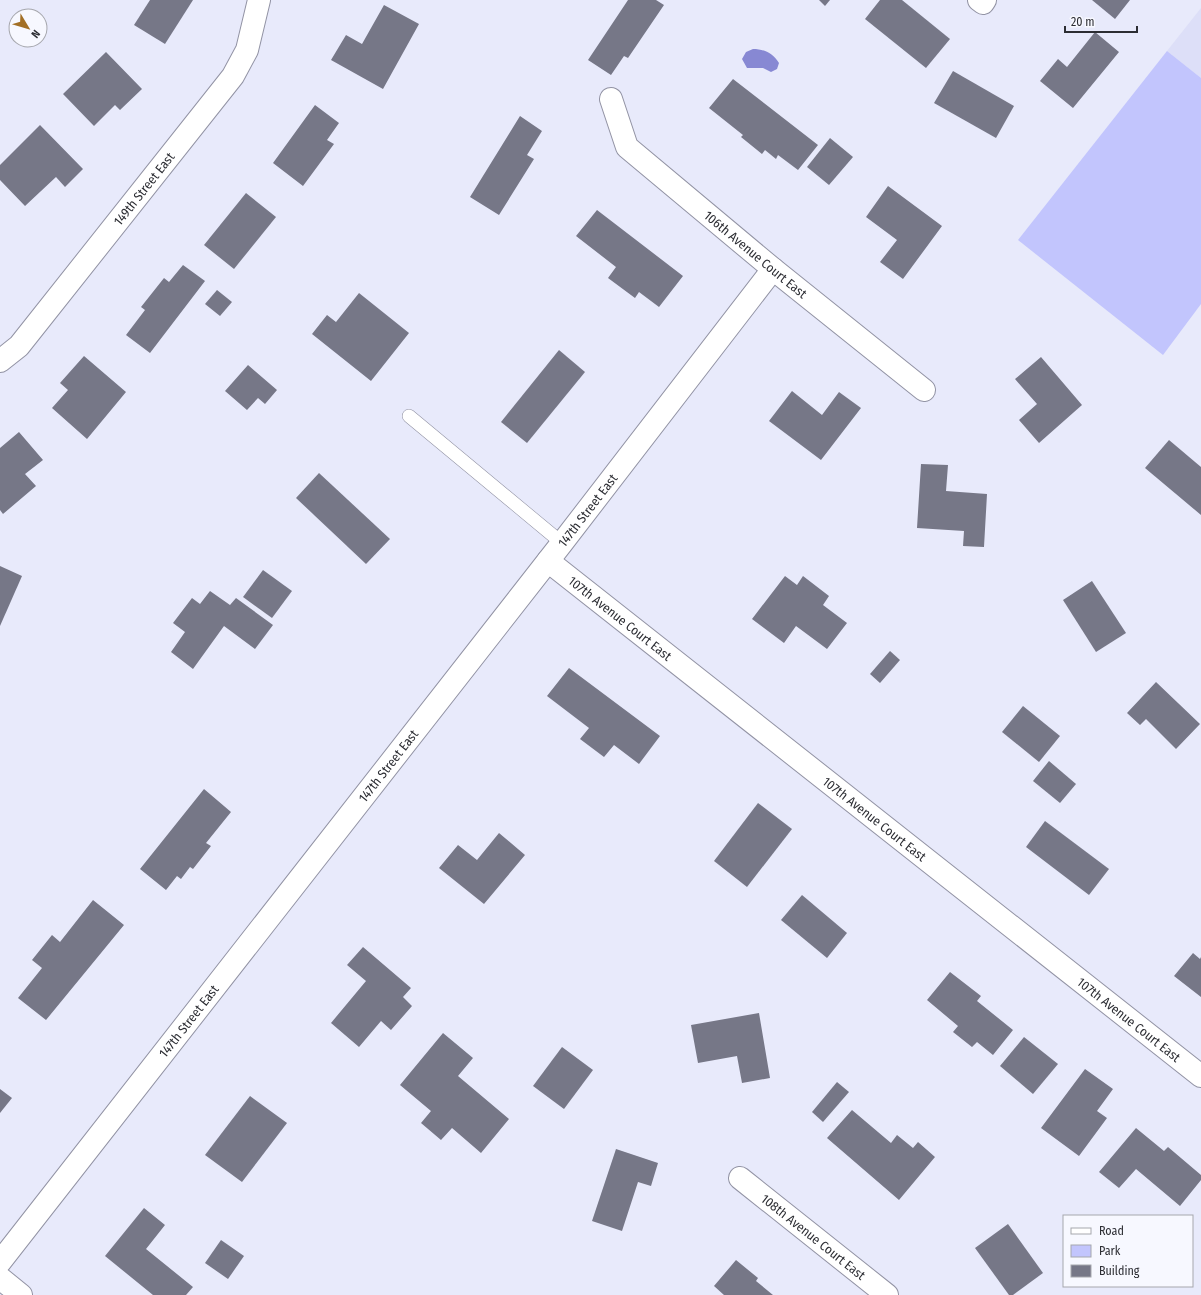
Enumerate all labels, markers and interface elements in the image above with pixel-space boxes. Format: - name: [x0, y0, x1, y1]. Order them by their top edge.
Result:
- north arrow: [8, 8, 48, 48]
- scale bar: [1065, 8, 1137, 34]
- text: 20 m: [1071, 15, 1095, 29]
- text: N: [28, 27, 43, 40]
- street label: 149th Street East: [111, 149, 178, 228]
- street label: 106th Avenue Court East: [701, 208, 810, 302]
- street label: 147th Street East: [555, 471, 621, 550]
- street label: 107th Avenue Court East: [565, 573, 675, 664]
- street label: 147th Street East: [355, 726, 422, 805]
- street label: 107th Avenue Court East: [820, 774, 929, 865]
- street label: 107th Avenue Court East: [1074, 974, 1184, 1065]
- street label: 147th Street East: [156, 981, 222, 1060]
- street label: 108th Avenue Court East: [758, 1191, 869, 1283]
- legend: [1063, 1215, 1193, 1287]
- text: Road: [1099, 1224, 1124, 1238]
- text: Park: [1099, 1244, 1121, 1258]
- text: Building: [1099, 1264, 1140, 1278]

